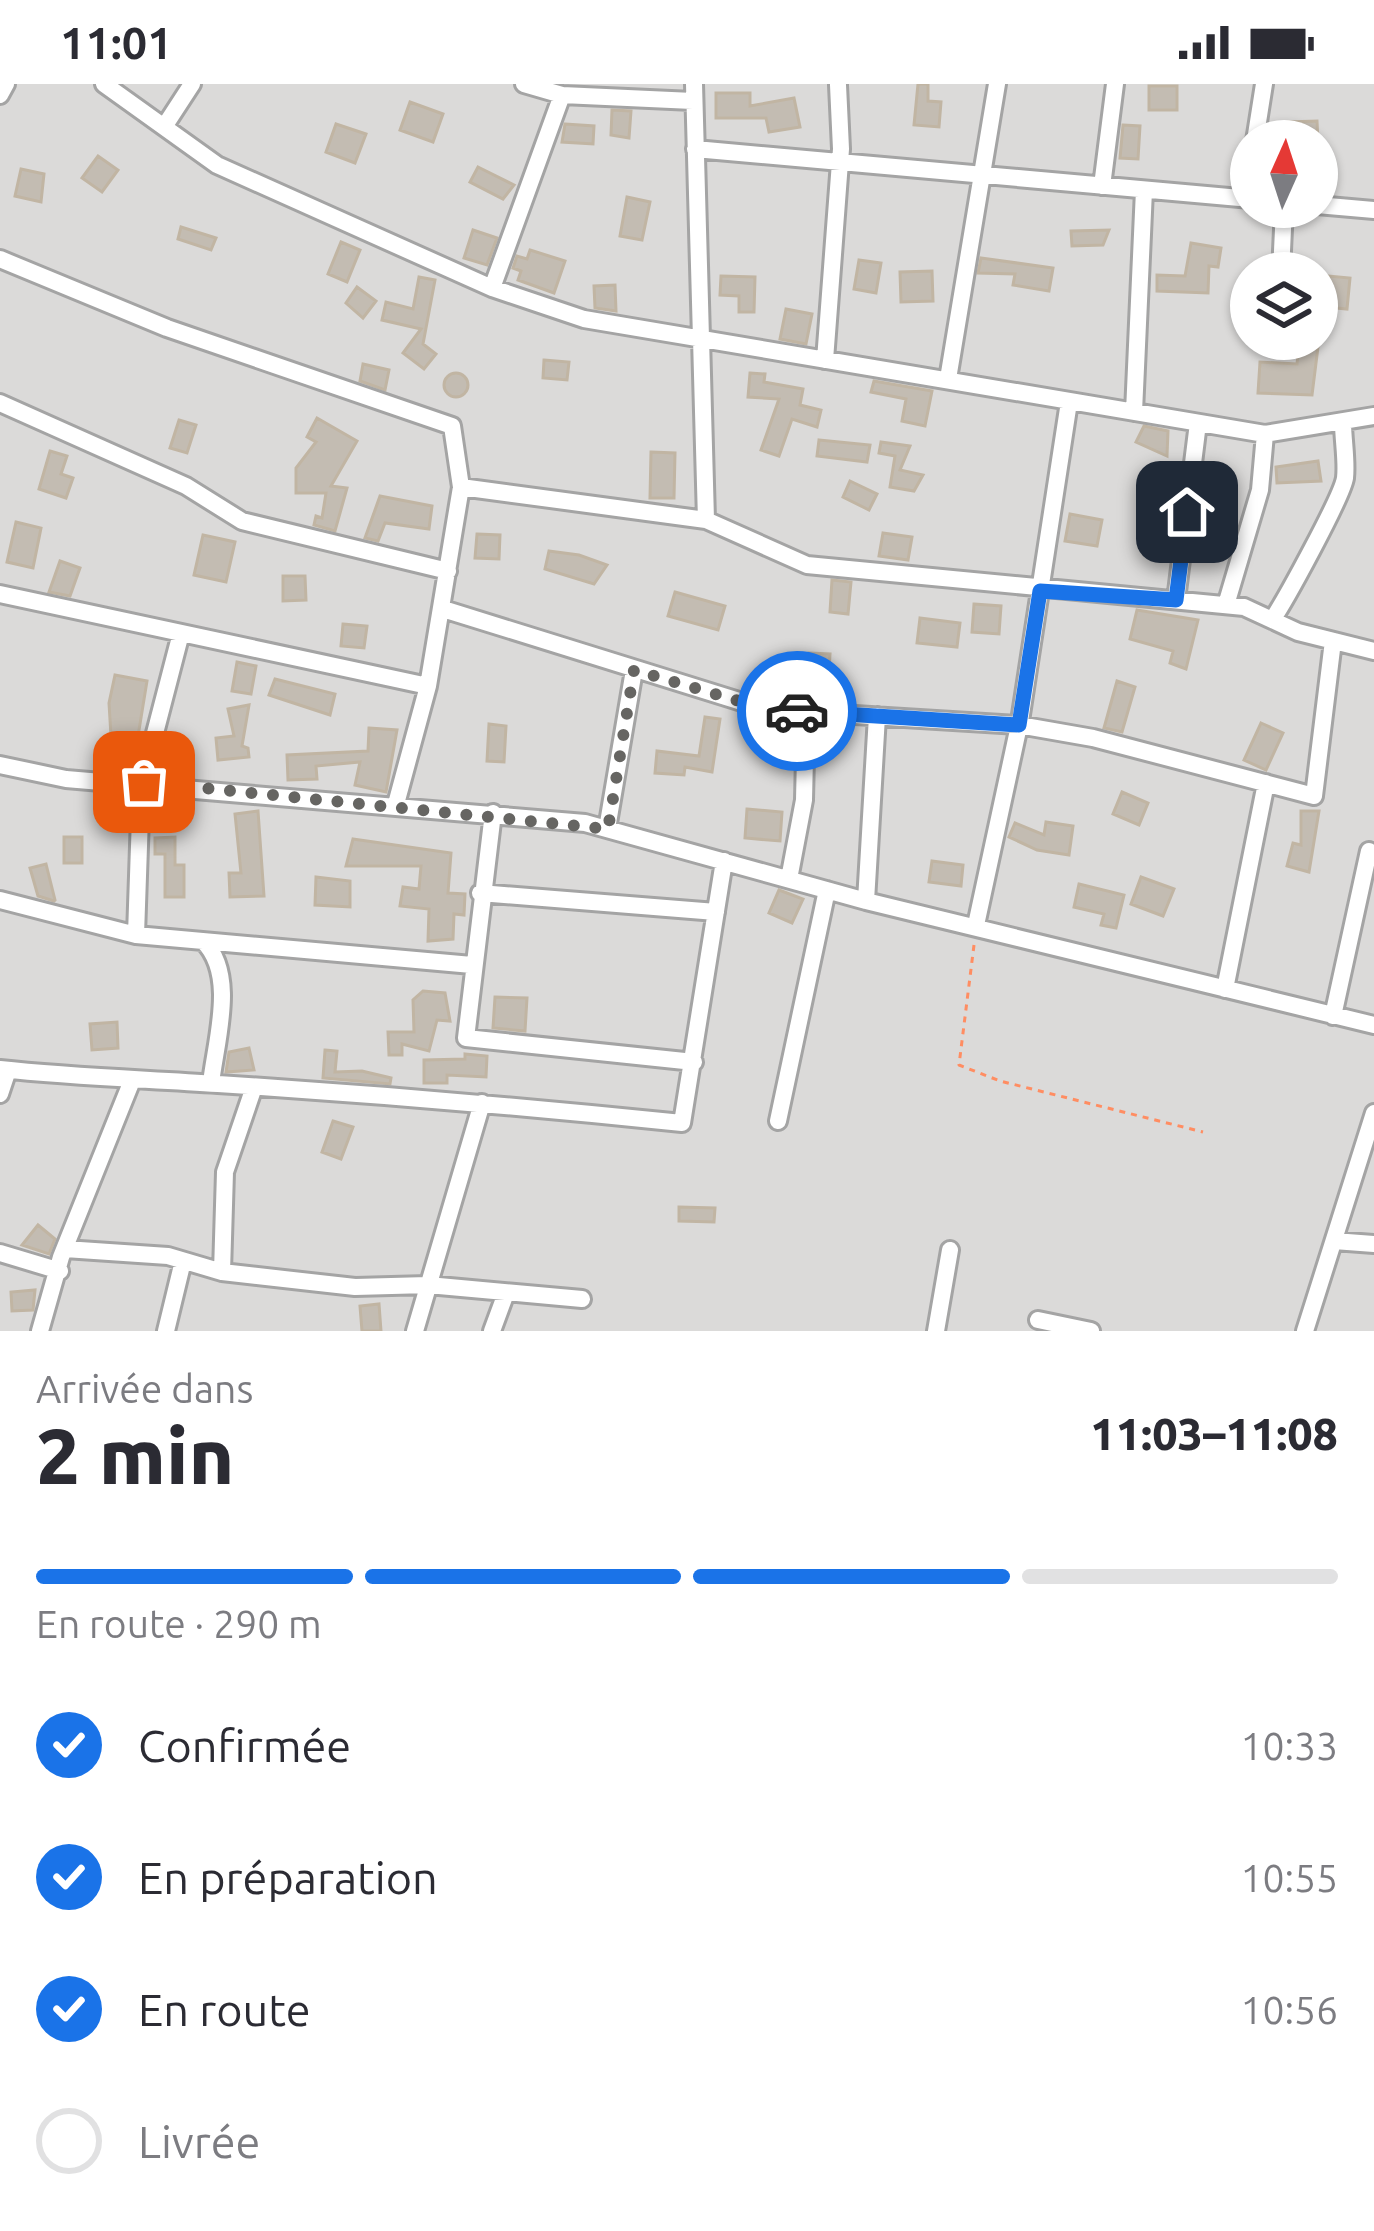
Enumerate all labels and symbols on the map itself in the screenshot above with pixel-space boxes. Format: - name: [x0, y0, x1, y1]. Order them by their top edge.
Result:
- north arrow: [1230, 120, 1338, 228]
- pin: [1136, 461, 1238, 563]
- courier: [737, 651, 857, 771]
- pin: [93, 731, 195, 833]

